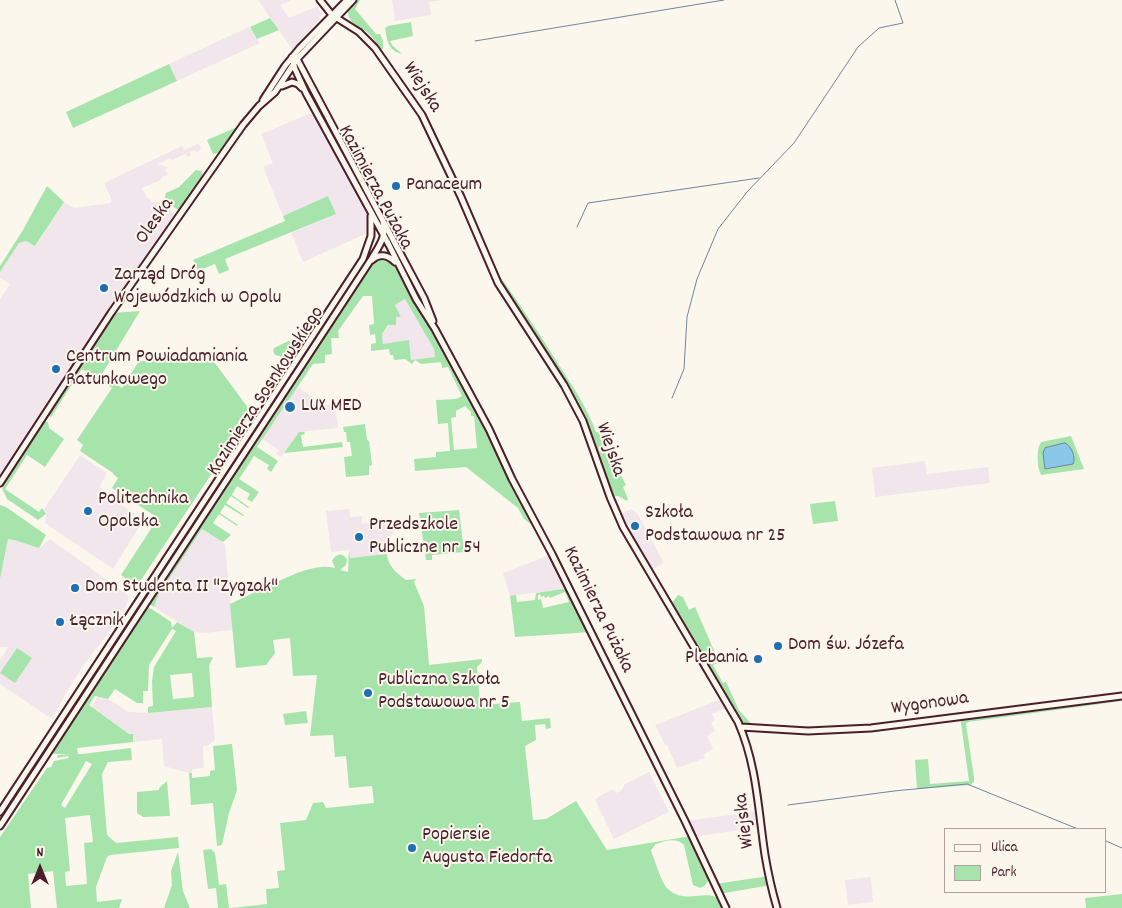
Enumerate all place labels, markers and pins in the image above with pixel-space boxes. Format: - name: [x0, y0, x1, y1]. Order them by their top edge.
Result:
- place label: Panaceum: [406, 174, 482, 198]
- marker: Panaceum: [390, 180, 402, 192]
- place label: Zarząd Dróg Wojewódzkich w Opolu: [114, 264, 281, 311]
- marker: Zarząd Dróg Wojewódzkich w Opolu: [98, 282, 110, 294]
- place label: Centrum Powiadamiania Ratunkowego: [66, 346, 247, 393]
- marker: Centrum Powiadamiania Ratunkowego: [50, 363, 62, 375]
- place label: LUX MED: [301, 395, 362, 419]
- marker: LUX MED: [283, 400, 297, 414]
- place label: Politechnika Opolska: [98, 488, 188, 535]
- place label: Szkoła Podstawowa nr 25: [645, 502, 785, 549]
- marker: Politechnika Opolska: [82, 505, 94, 517]
- place label: Przedszkole Publiczne nr 54: [369, 514, 481, 561]
- marker: Szkoła Podstawowa nr 25: [629, 520, 641, 532]
- marker: Przedszkole Publiczne nr 54: [353, 531, 365, 543]
- place label: Dom Studenta II "Zygzak": [85, 576, 278, 600]
- marker: Dom Studenta II "Zygzak": [69, 582, 81, 594]
- place label: Łącznik: [70, 610, 124, 634]
- marker: Łącznik: [54, 616, 66, 628]
- place label: Dom św. Józefa: [788, 634, 904, 658]
- marker: Dom św. Józefa: [772, 640, 784, 652]
- place label: Plebania: [685, 647, 748, 671]
- marker: Plebania: [752, 653, 764, 665]
- place label: Publiczna Szkoła Podstawowa nr 5: [378, 669, 510, 716]
- marker: Publiczna Szkoła Podstawowa nr 5: [362, 687, 374, 699]
- place label: Popiersie Augusta Fiedorfa: [422, 824, 552, 871]
- marker: Popiersie Augusta Fiedorfa: [406, 842, 418, 854]

